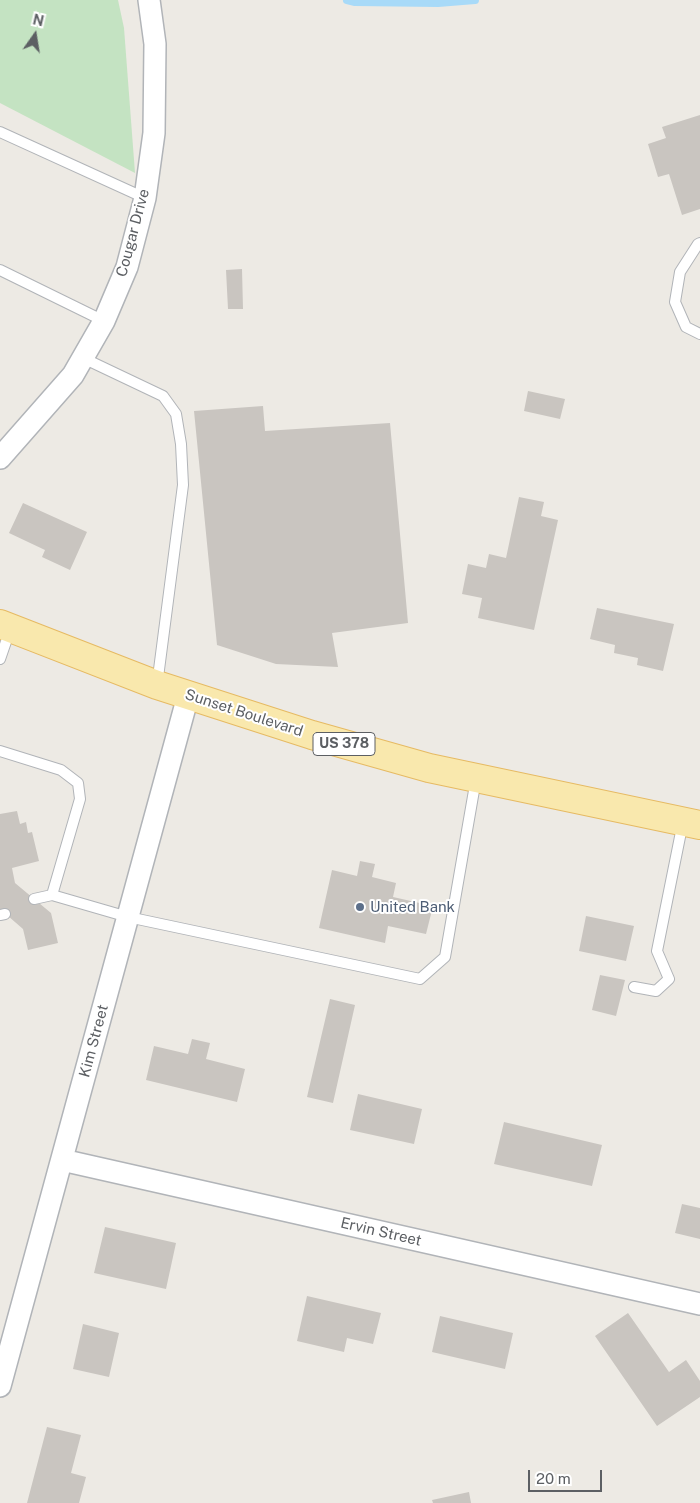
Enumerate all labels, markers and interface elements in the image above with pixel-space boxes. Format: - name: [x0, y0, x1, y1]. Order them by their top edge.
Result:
- north arrow: [10, 10, 60, 60]
- text: N: [31, 11, 46, 29]
- street label: Cougar Drive: [113, 187, 153, 279]
- street label: Sunset Boulevard: [183, 685, 305, 741]
- road number: US 378: [313, 732, 375, 756]
- place label: United Bank: [370, 898, 455, 916]
- marker: United Bank: [354, 901, 366, 913]
- street label: Kim Street: [76, 1003, 112, 1079]
- street label: Ervin Street: [339, 1214, 423, 1250]
- scale bar: [530, 1460, 604, 1492]
- text: 20 m: [536, 1470, 571, 1487]

